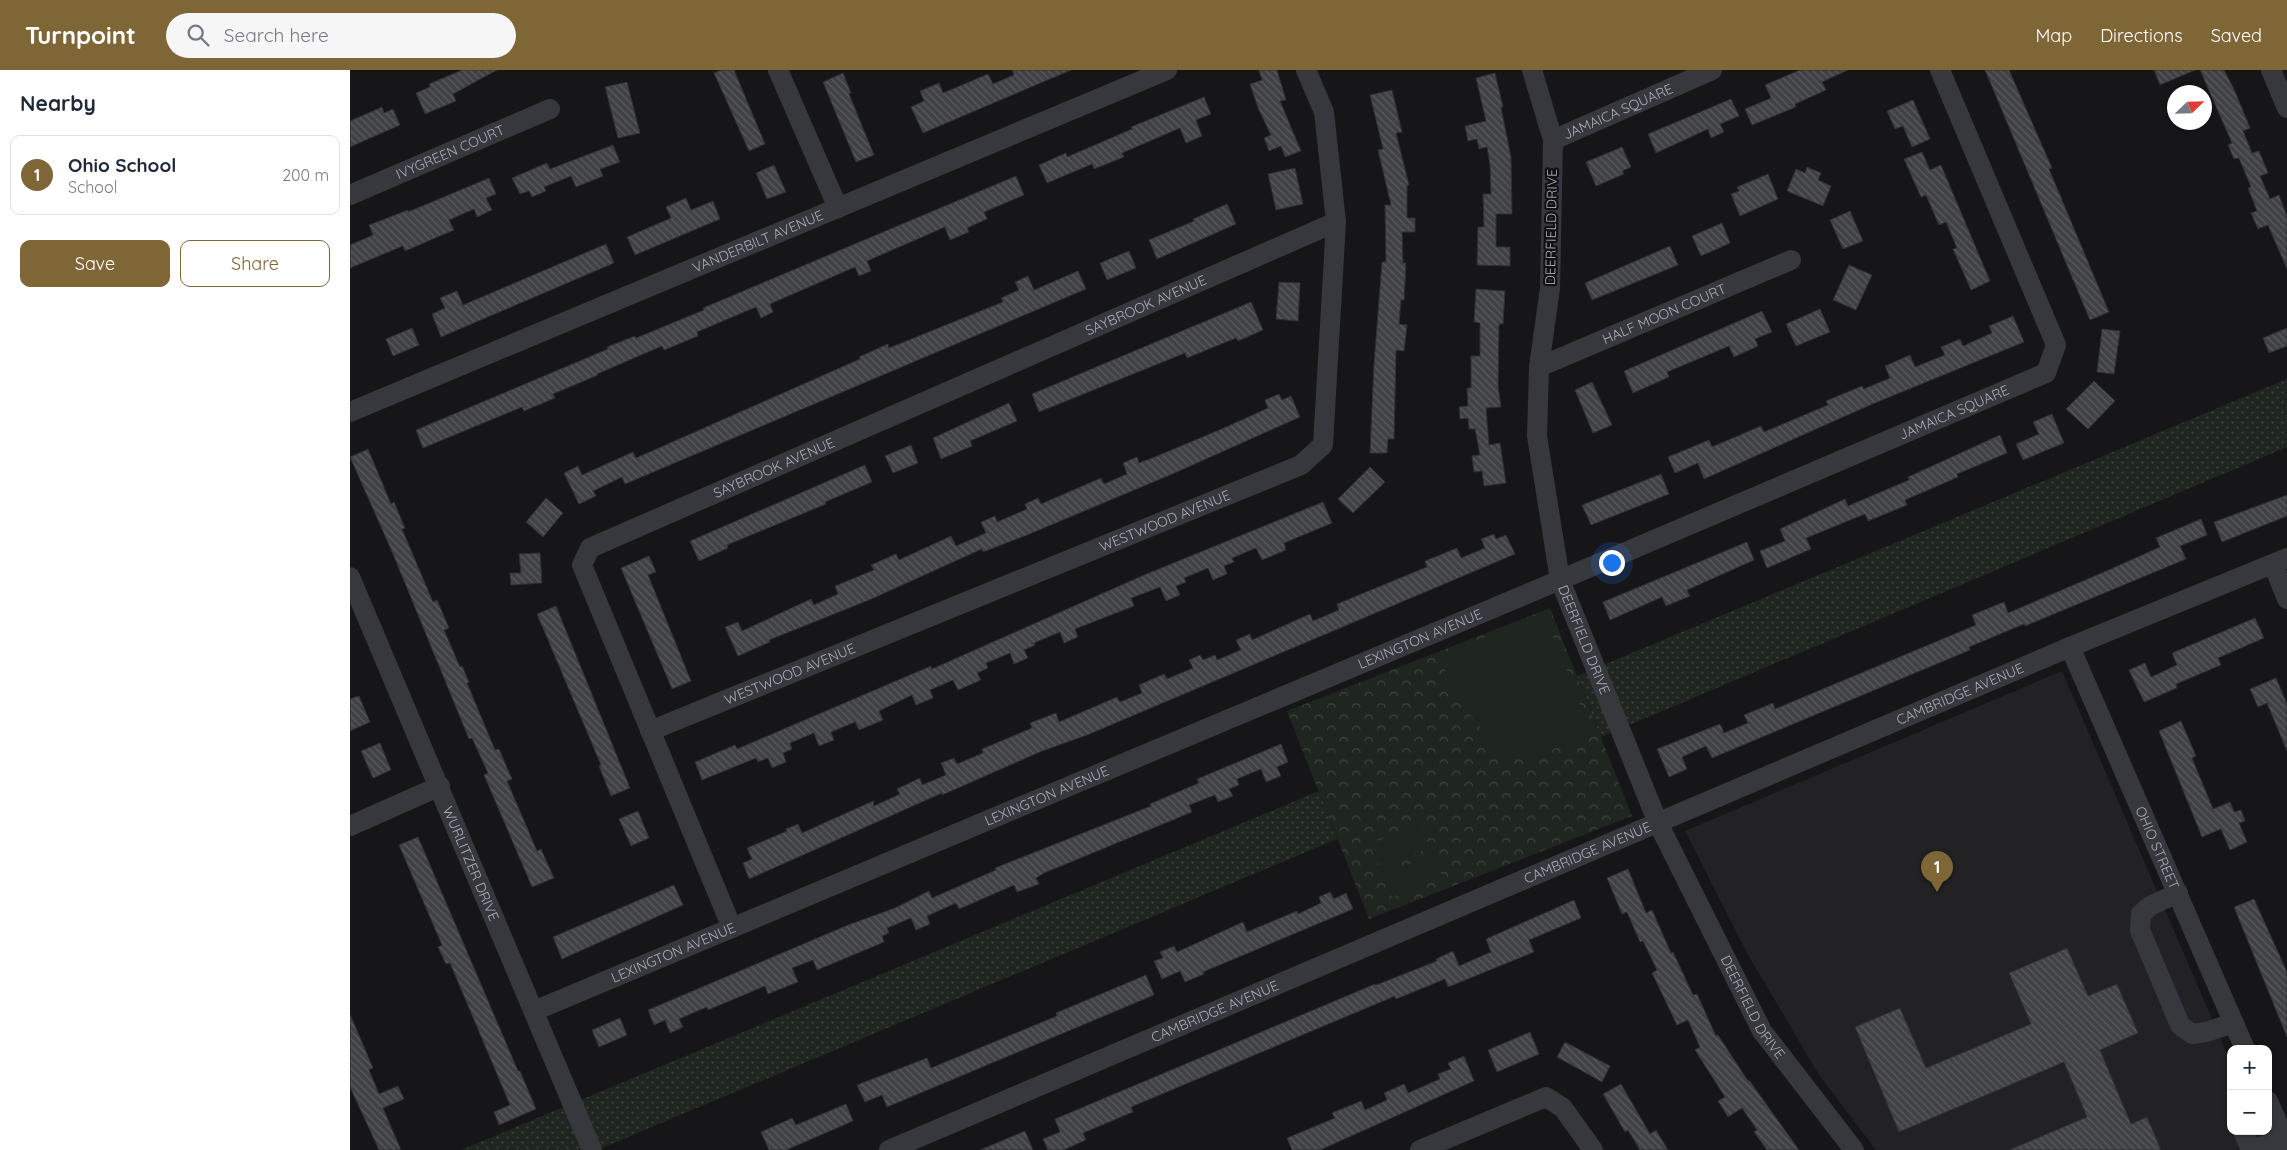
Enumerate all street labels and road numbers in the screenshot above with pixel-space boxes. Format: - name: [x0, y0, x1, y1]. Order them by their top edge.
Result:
- street label: JAMAICA SQUARE: [1560, 79, 1676, 143]
- street label: IVYGREEN COURT: [393, 121, 507, 183]
- street label: DEERFIELD DRIVE: [1541, 169, 1561, 285]
- street label: VANDERBILT AVENUE: [690, 206, 826, 277]
- street label: SAYBROOK AVENUE: [1082, 271, 1209, 340]
- street label: HALF MOON COURT: [1599, 280, 1729, 348]
- street label: JAMAICA SQUARE: [1896, 381, 2012, 444]
- street label: SAYBROOK AVENUE: [710, 433, 837, 502]
- street label: WESTWOOD AVENUE: [1096, 486, 1233, 556]
- street label: DEERFIELD DRIVE: [1554, 582, 1614, 697]
- street label: LEXINGTON AVENUE: [1355, 605, 1485, 673]
- street label: WESTWOOD AVENUE: [722, 639, 858, 709]
- street label: CAMBRIDGE AVENUE: [1894, 659, 2026, 729]
- street label: LEXINGTON AVENUE: [982, 762, 1112, 830]
- street label: WURLITZER DRIVE: [439, 803, 503, 924]
- street label: OHIO STREET: [2131, 803, 2183, 892]
- street label: CAMBRIDGE AVENUE: [1521, 818, 1654, 888]
- street label: LEXINGTON AVENUE: [608, 918, 738, 987]
- street label: DEERFIELD DRIVE: [1717, 952, 1789, 1063]
- street label: CAMBRIDGE AVENUE: [1148, 976, 1281, 1046]

